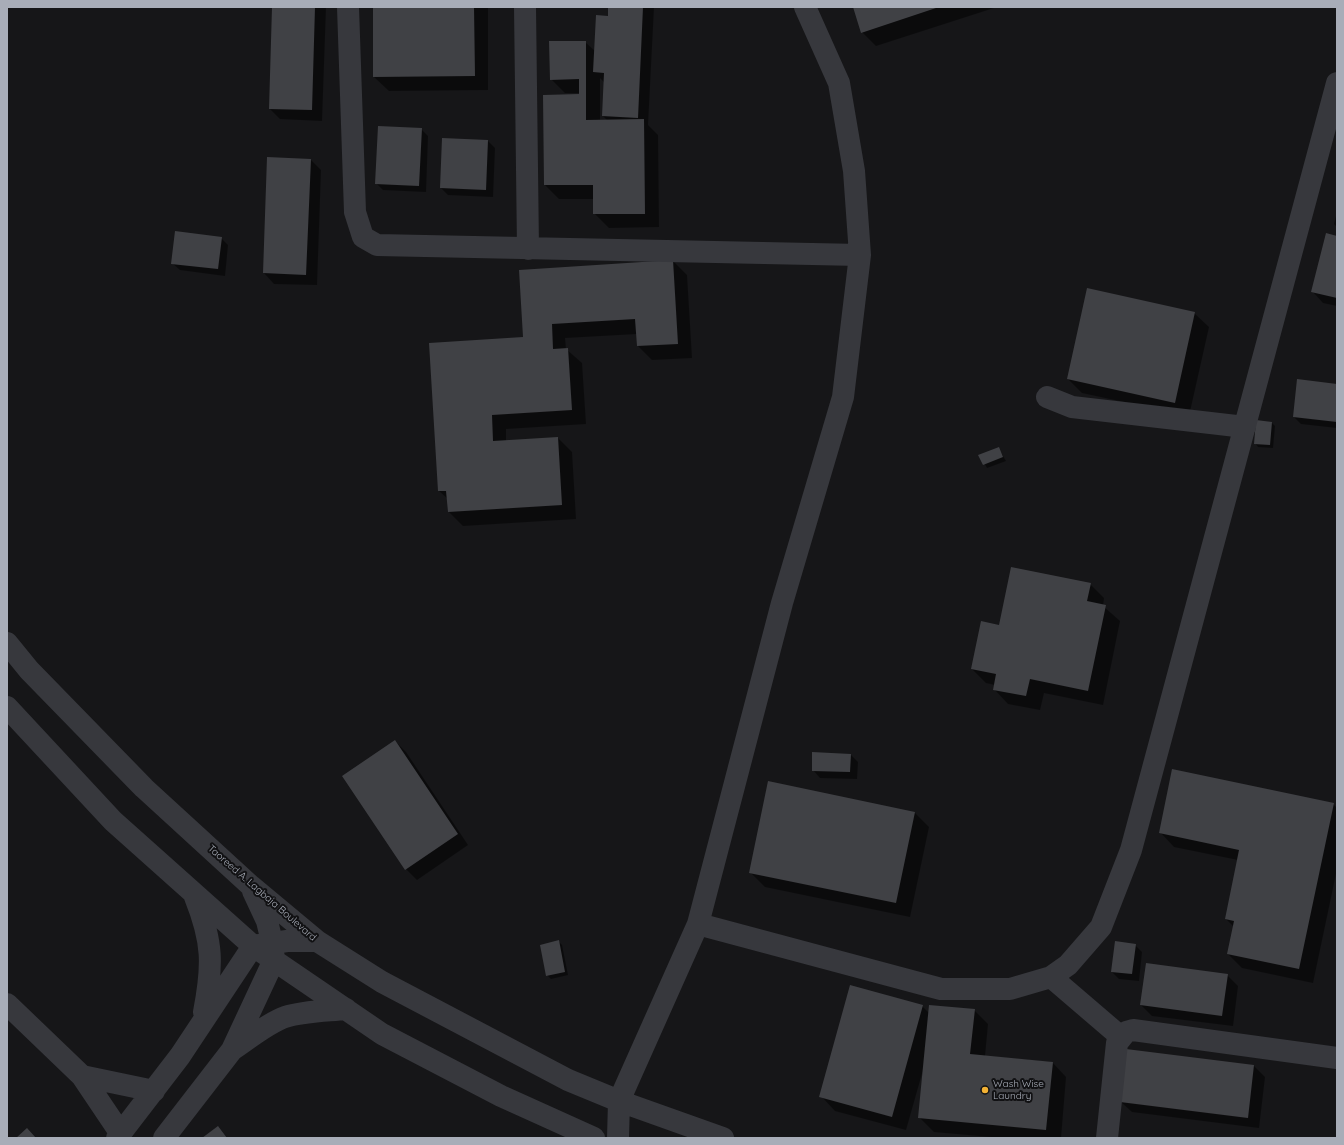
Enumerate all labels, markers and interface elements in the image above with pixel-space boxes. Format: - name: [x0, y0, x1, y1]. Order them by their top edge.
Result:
- street label: Taoreed A. Lagbaja Boulevard: [205, 842, 319, 944]
- place label: Wash Wise Laundry: [993, 1078, 1044, 1102]
- marker: Wash Wise Laundry: [980, 1085, 990, 1095]

